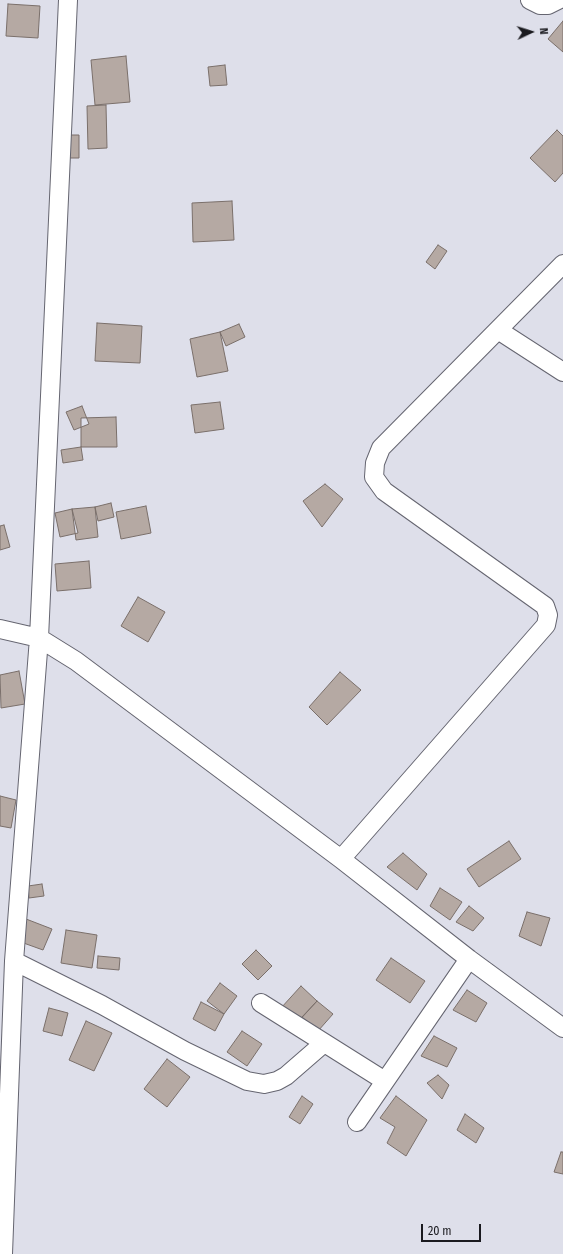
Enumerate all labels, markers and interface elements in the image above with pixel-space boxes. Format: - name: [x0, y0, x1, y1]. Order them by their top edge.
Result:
- north arrow: [511, 12, 551, 52]
- text: N: [537, 27, 550, 35]
- scale bar: [423, 1216, 483, 1242]
- text: 20 m: [428, 1224, 452, 1238]

